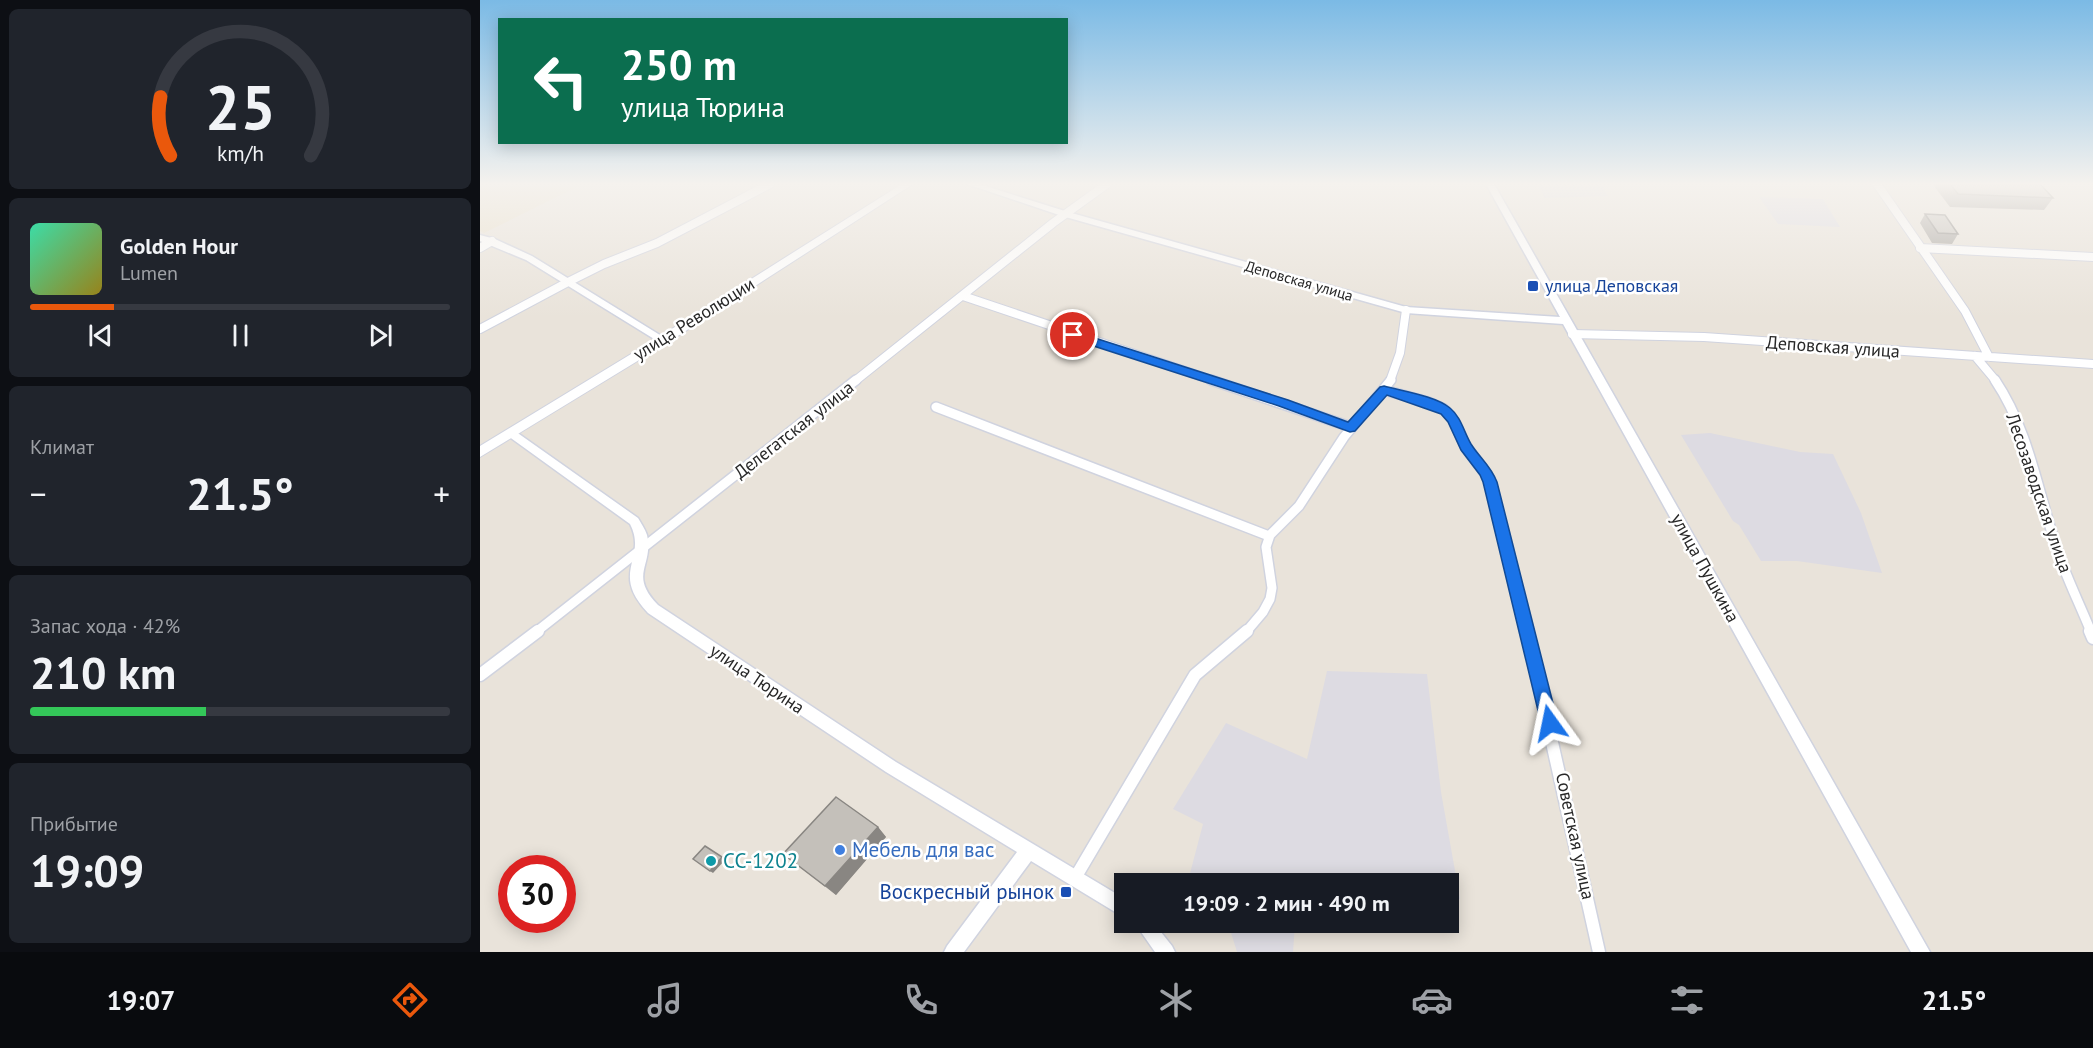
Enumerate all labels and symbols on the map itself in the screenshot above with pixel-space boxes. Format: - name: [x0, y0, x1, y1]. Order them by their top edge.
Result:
- street label: Деповская улица: [1243, 256, 1355, 305]
- street label: улица Революции: [629, 272, 759, 365]
- place label: улица Деповская: [1545, 274, 1678, 297]
- marker: улица Деповская: [1526, 279, 1540, 293]
- pin: [1047, 309, 1098, 360]
- street label: Деповская улица: [1765, 330, 1901, 363]
- street label: Делегатская улица: [729, 376, 858, 484]
- street label: Лесозаводская улица: [2001, 409, 2078, 576]
- street label: улица Пушкина: [1666, 509, 1745, 626]
- street label: улица Тюрина: [706, 639, 809, 719]
- position arrow: [1518, 691, 1582, 755]
- street label: Советская улица: [1551, 770, 1600, 901]
- place label: Мебель для вас: [852, 836, 994, 863]
- marker: Мебель для вас: [833, 843, 847, 857]
- place label: СС-1202: [723, 847, 798, 874]
- marker: СС-1202: [704, 854, 718, 868]
- speed limit sign: 30: [498, 855, 576, 933]
- place label: Воскресный рынок: [880, 878, 1054, 905]
- marker: Воскресный рынок: [1059, 885, 1073, 899]

